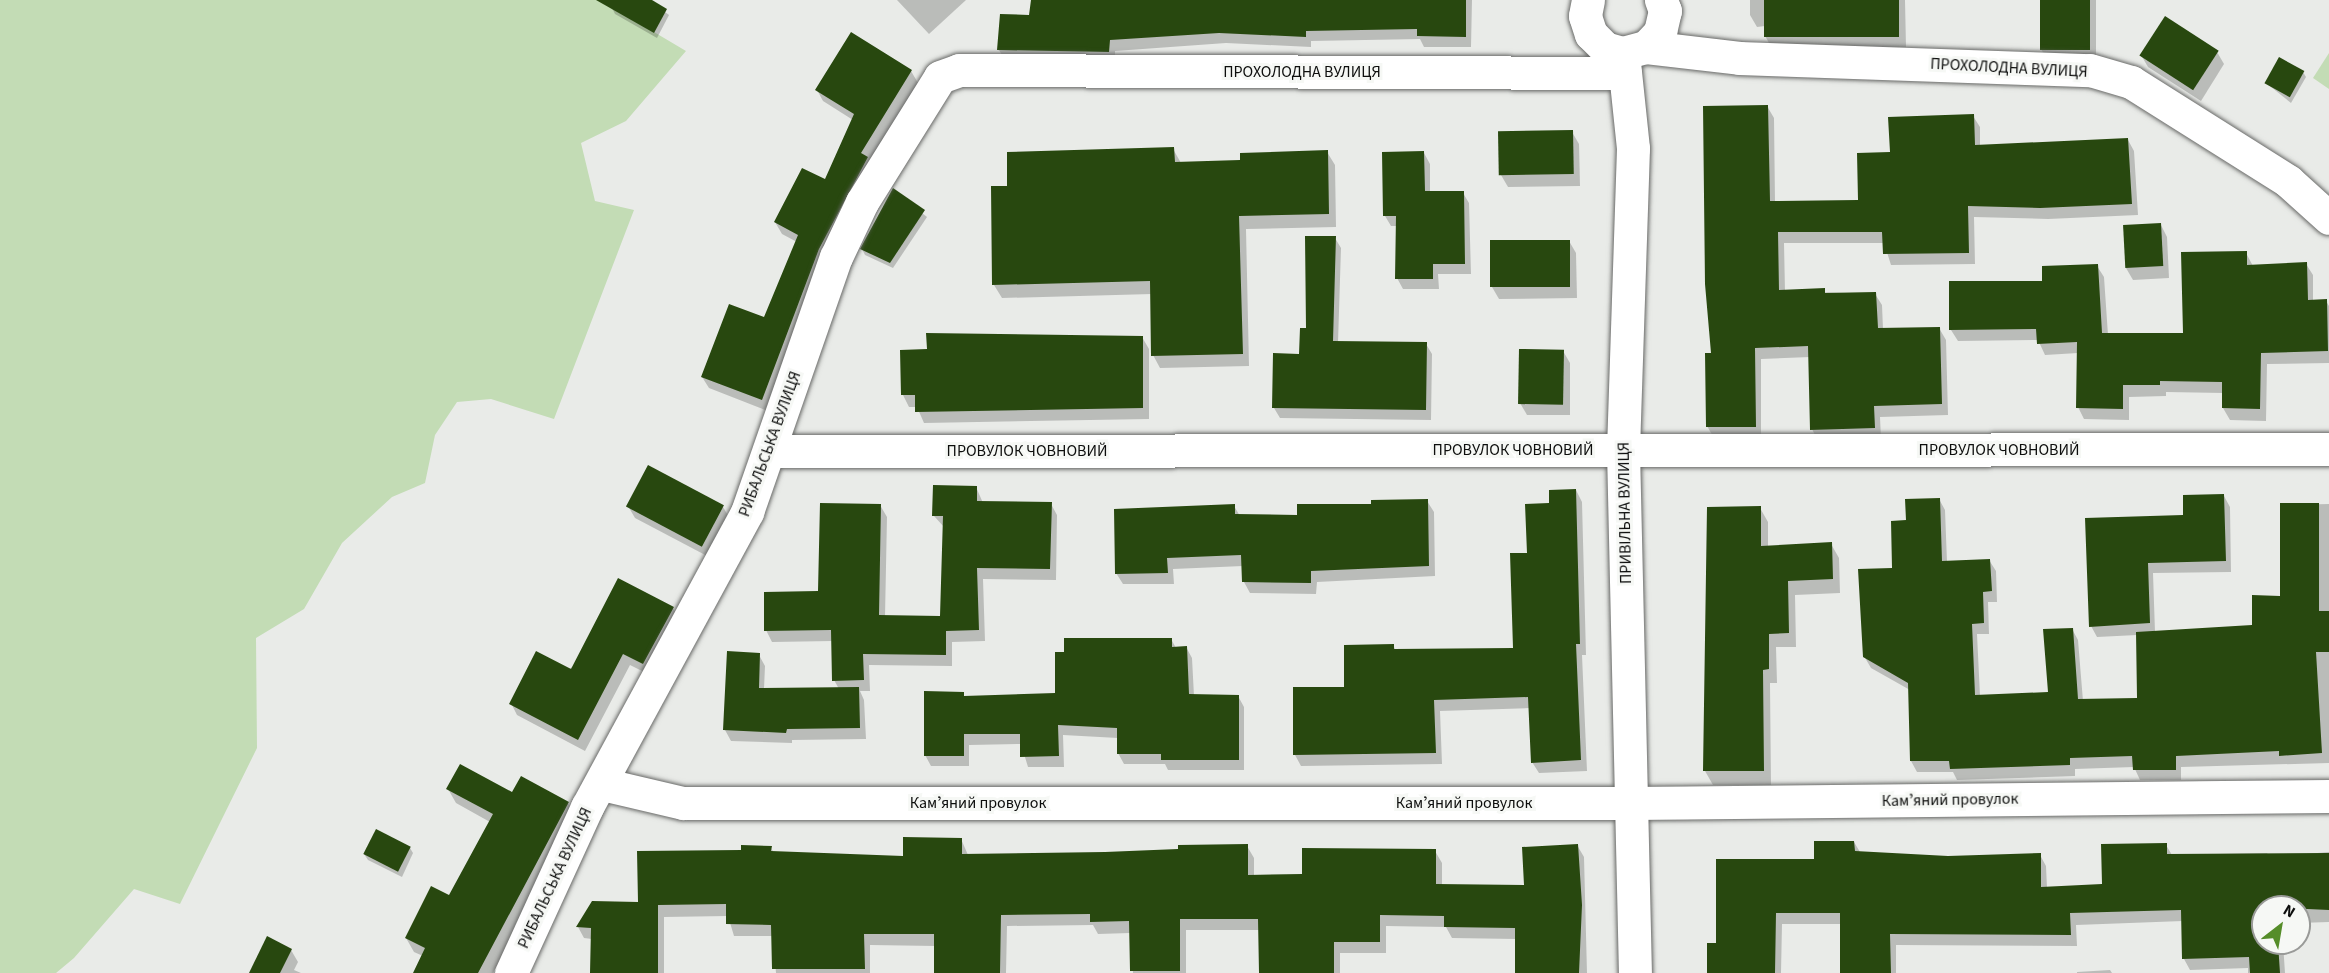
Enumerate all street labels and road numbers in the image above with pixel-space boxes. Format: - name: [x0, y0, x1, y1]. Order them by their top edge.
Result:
- street label: ПРОХОЛОДНА ВУЛИЦЯ: [1930, 54, 2088, 82]
- street label: ПРОХОЛОДНА ВУЛИЦЯ: [1223, 62, 1381, 82]
- street label: РИБАЛЬСЬКА ВУЛИЦЯ: [735, 369, 805, 519]
- street label: ПРОВУЛОК ЧОВНОВИЙ: [1433, 440, 1593, 460]
- street label: ПРОВУЛОК ЧОВНОВИЙ: [1919, 440, 2079, 460]
- street label: ПРОВУЛОК ЧОВНОВИЙ: [947, 441, 1107, 461]
- street label: ПРИВІЛЬНА ВУЛИЦЯ: [1614, 442, 1636, 584]
- street label: Камʼяний провулок: [1882, 789, 2018, 811]
- street label: Камʼяний провулок: [910, 793, 1046, 813]
- street label: Камʼяний провулок: [1396, 793, 1532, 813]
- street label: РИБАЛЬСЬКА ВУЛИЦЯ: [514, 804, 596, 952]

